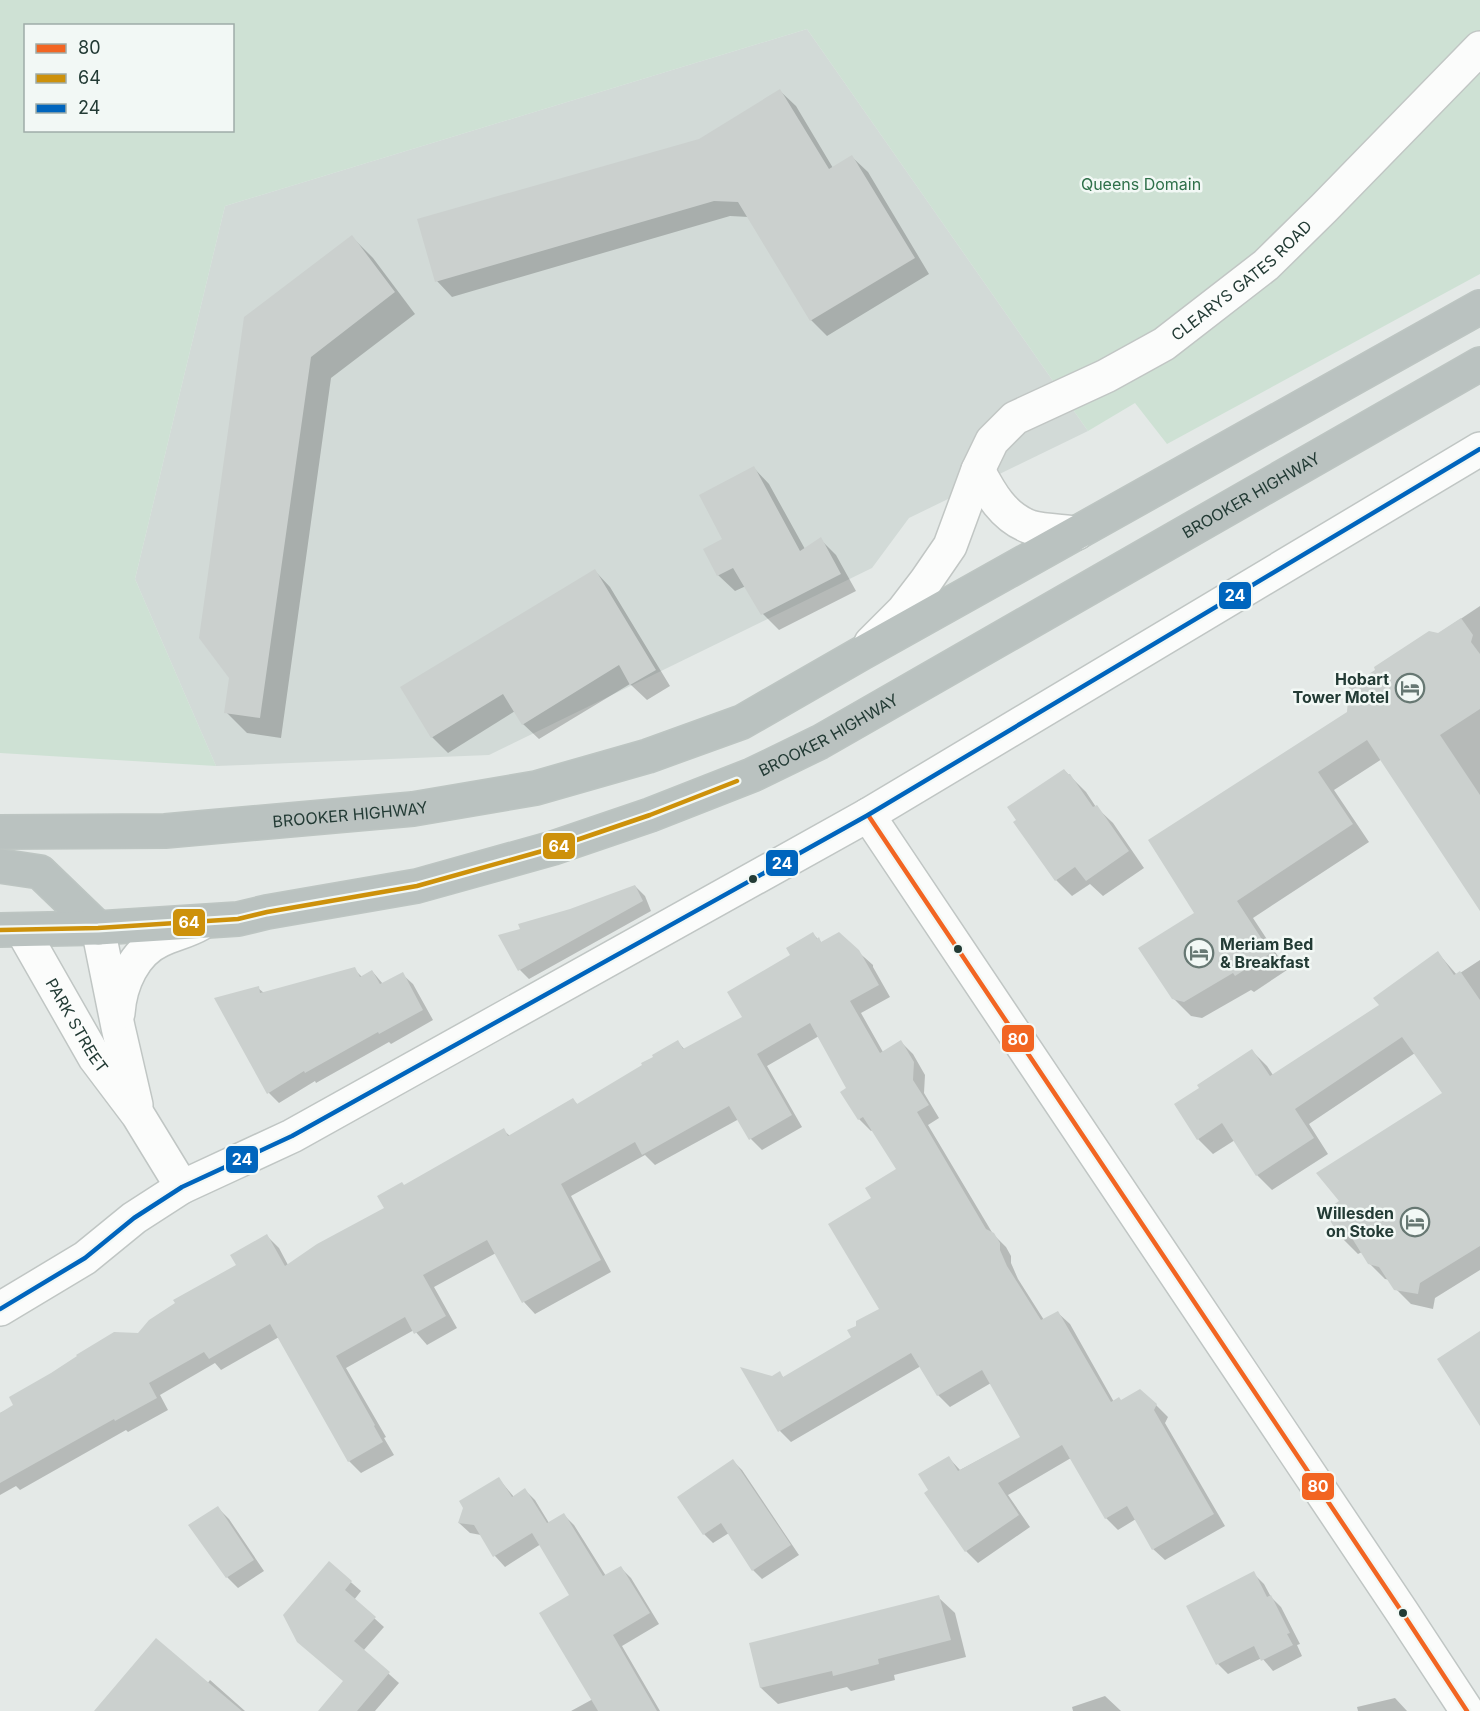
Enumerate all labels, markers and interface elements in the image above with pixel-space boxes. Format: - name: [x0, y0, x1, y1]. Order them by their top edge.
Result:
- legend: [24, 24, 234, 132]
- text: 80: [78, 37, 101, 58]
- text: 64: [78, 67, 101, 88]
- text: 24: [78, 97, 100, 118]
- park label: Queens Domain: [1081, 174, 1201, 194]
- street label: CLEARYS GATES ROAD: [1167, 216, 1316, 345]
- street label: BROOKER HIGHWAY: [1178, 448, 1324, 543]
- line badge: 24: [1218, 581, 1252, 610]
- text: 24: [1225, 585, 1246, 605]
- place label: Hobart Tower Motel: [1292, 669, 1389, 707]
- hotel icon: Hobart Tower Motel: [1394, 672, 1426, 704]
- street label: BROOKER HIGHWAY: [755, 689, 902, 780]
- street label: BROOKER HIGHWAY: [272, 797, 430, 831]
- line badge: 64: [542, 832, 576, 860]
- text: 64: [548, 836, 570, 856]
- line badge: 24: [765, 849, 799, 877]
- text: 24: [772, 853, 793, 873]
- unlabelled marker: [747, 873, 759, 885]
- line badge: 64: [172, 908, 206, 937]
- text: 64: [178, 912, 200, 932]
- place label: Meriam Bed & Breakfast: [1220, 934, 1313, 972]
- hotel icon: Meriam Bed & Breakfast: [1183, 937, 1215, 969]
- unlabelled marker: [952, 943, 964, 955]
- street label: PARK STREET: [42, 975, 112, 1077]
- line badge: 80: [1001, 1024, 1035, 1053]
- text: 80: [1007, 1029, 1029, 1049]
- line badge: 24: [225, 1145, 259, 1174]
- text: 24: [232, 1149, 253, 1169]
- place label: Willesden on Stoke: [1316, 1203, 1394, 1241]
- hotel icon: Willesden on Stoke: [1399, 1206, 1431, 1238]
- line badge: 80: [1301, 1472, 1335, 1501]
- text: 80: [1307, 1476, 1329, 1496]
- unlabelled marker: [1397, 1607, 1409, 1619]

